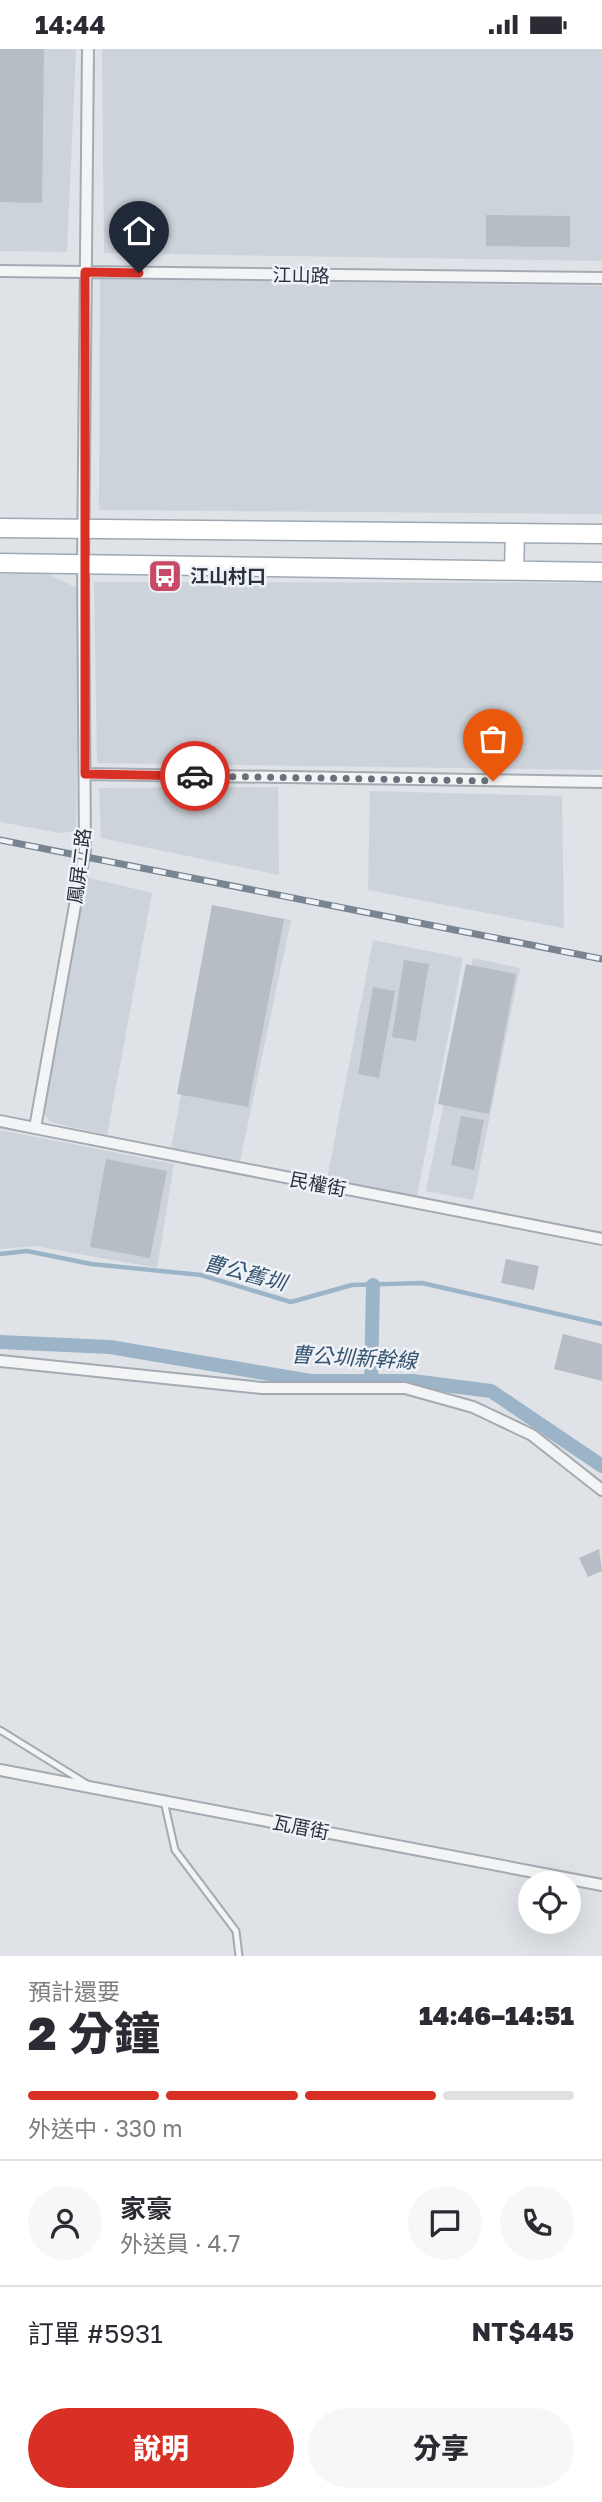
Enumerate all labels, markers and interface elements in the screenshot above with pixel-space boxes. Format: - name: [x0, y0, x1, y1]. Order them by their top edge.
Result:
- text: 14:44: [35, 9, 105, 40]
- pin: [109, 201, 169, 273]
- icon: home: [120, 212, 158, 250]
- street label: 江山路: [272, 263, 330, 286]
- bus stop icon: 江山村口: [146, 557, 184, 595]
- place label: 江山村口: [190, 564, 266, 587]
- pin: [463, 709, 523, 781]
- icon: bag: [474, 720, 512, 758]
- courier: [160, 741, 230, 811]
- icon: car: [176, 757, 214, 795]
- street label: 鳳屏二路: [62, 827, 95, 905]
- street label: 民權街: [288, 1167, 348, 1200]
- water label: 曹公舊圳: [201, 1249, 292, 1296]
- water label: 曹公圳新幹線: [290, 1341, 420, 1373]
- street label: 瓦厝街: [271, 1810, 331, 1843]
- map controls: [518, 1871, 581, 1934]
- button: locate: [518, 1871, 581, 1934]
- text: 預計還要: [28, 1977, 120, 2005]
- text: 14:46–14:51: [419, 2000, 574, 2031]
- text: 2 分鐘: [28, 2005, 160, 2060]
- text: 外送中 · 330 m: [28, 2114, 183, 2142]
- button: person: [28, 2186, 102, 2260]
- button: chat: [408, 2186, 482, 2260]
- button: phone: [500, 2186, 574, 2260]
- text: 家豪: [120, 2193, 172, 2224]
- text: 外送員 · 4.7: [120, 2229, 241, 2257]
- text: NT$445: [472, 2316, 574, 2347]
- text: 訂單 #5931: [28, 2318, 163, 2349]
- button: 說明: [28, 2408, 294, 2488]
- button: 分享: [308, 2408, 574, 2488]

